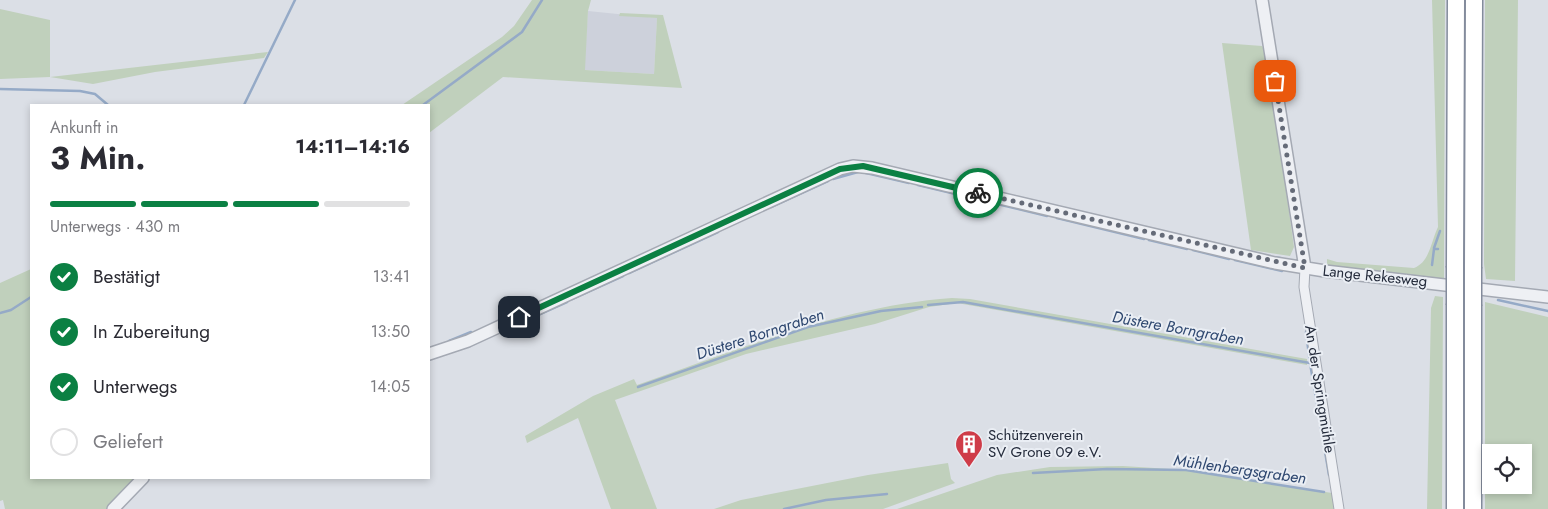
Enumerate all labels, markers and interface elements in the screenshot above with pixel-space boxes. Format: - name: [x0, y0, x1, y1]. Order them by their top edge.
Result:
- pin: [1254, 60, 1296, 102]
- icon: bag: [1261, 67, 1289, 95]
- text: Ankunft in: [50, 116, 118, 139]
- text: 14:11–14:16: [295, 133, 410, 160]
- text: 3 Min.: [50, 135, 146, 181]
- courier: [953, 168, 1003, 218]
- icon: bike: [964, 179, 992, 207]
- text: Unterwegs · 430 m: [50, 215, 180, 238]
- street label: Lange Rekesweg: [1322, 260, 1428, 292]
- icon: check: [50, 263, 78, 291]
- text: Bestätigt: [93, 263, 160, 290]
- text: 13:41: [373, 265, 410, 288]
- pin: [498, 296, 540, 338]
- water label: Düstere Borngraben: [693, 302, 827, 366]
- icon: home: [505, 303, 533, 331]
- water label: Düstere Borngraben: [1110, 305, 1246, 351]
- icon: check: [50, 318, 78, 346]
- text: In Zubereitung: [93, 318, 210, 345]
- text: 13:50: [371, 320, 410, 343]
- street label: An der Springmühle: [1299, 324, 1341, 455]
- icon: check: [50, 373, 78, 401]
- text: Unterwegs: [93, 373, 177, 400]
- text: 14:05: [370, 375, 410, 398]
- place label: Schützenverein SV Grone 09 e.V.: [988, 424, 1102, 463]
- text: Geliefert: [93, 428, 163, 455]
- building icon: Schützenverein SV Grone 09 e.V.: [954, 429, 984, 468]
- map controls: [1482, 444, 1532, 494]
- button: locate: [1482, 444, 1532, 494]
- water label: Mühlenbergsgraben: [1172, 448, 1308, 490]

